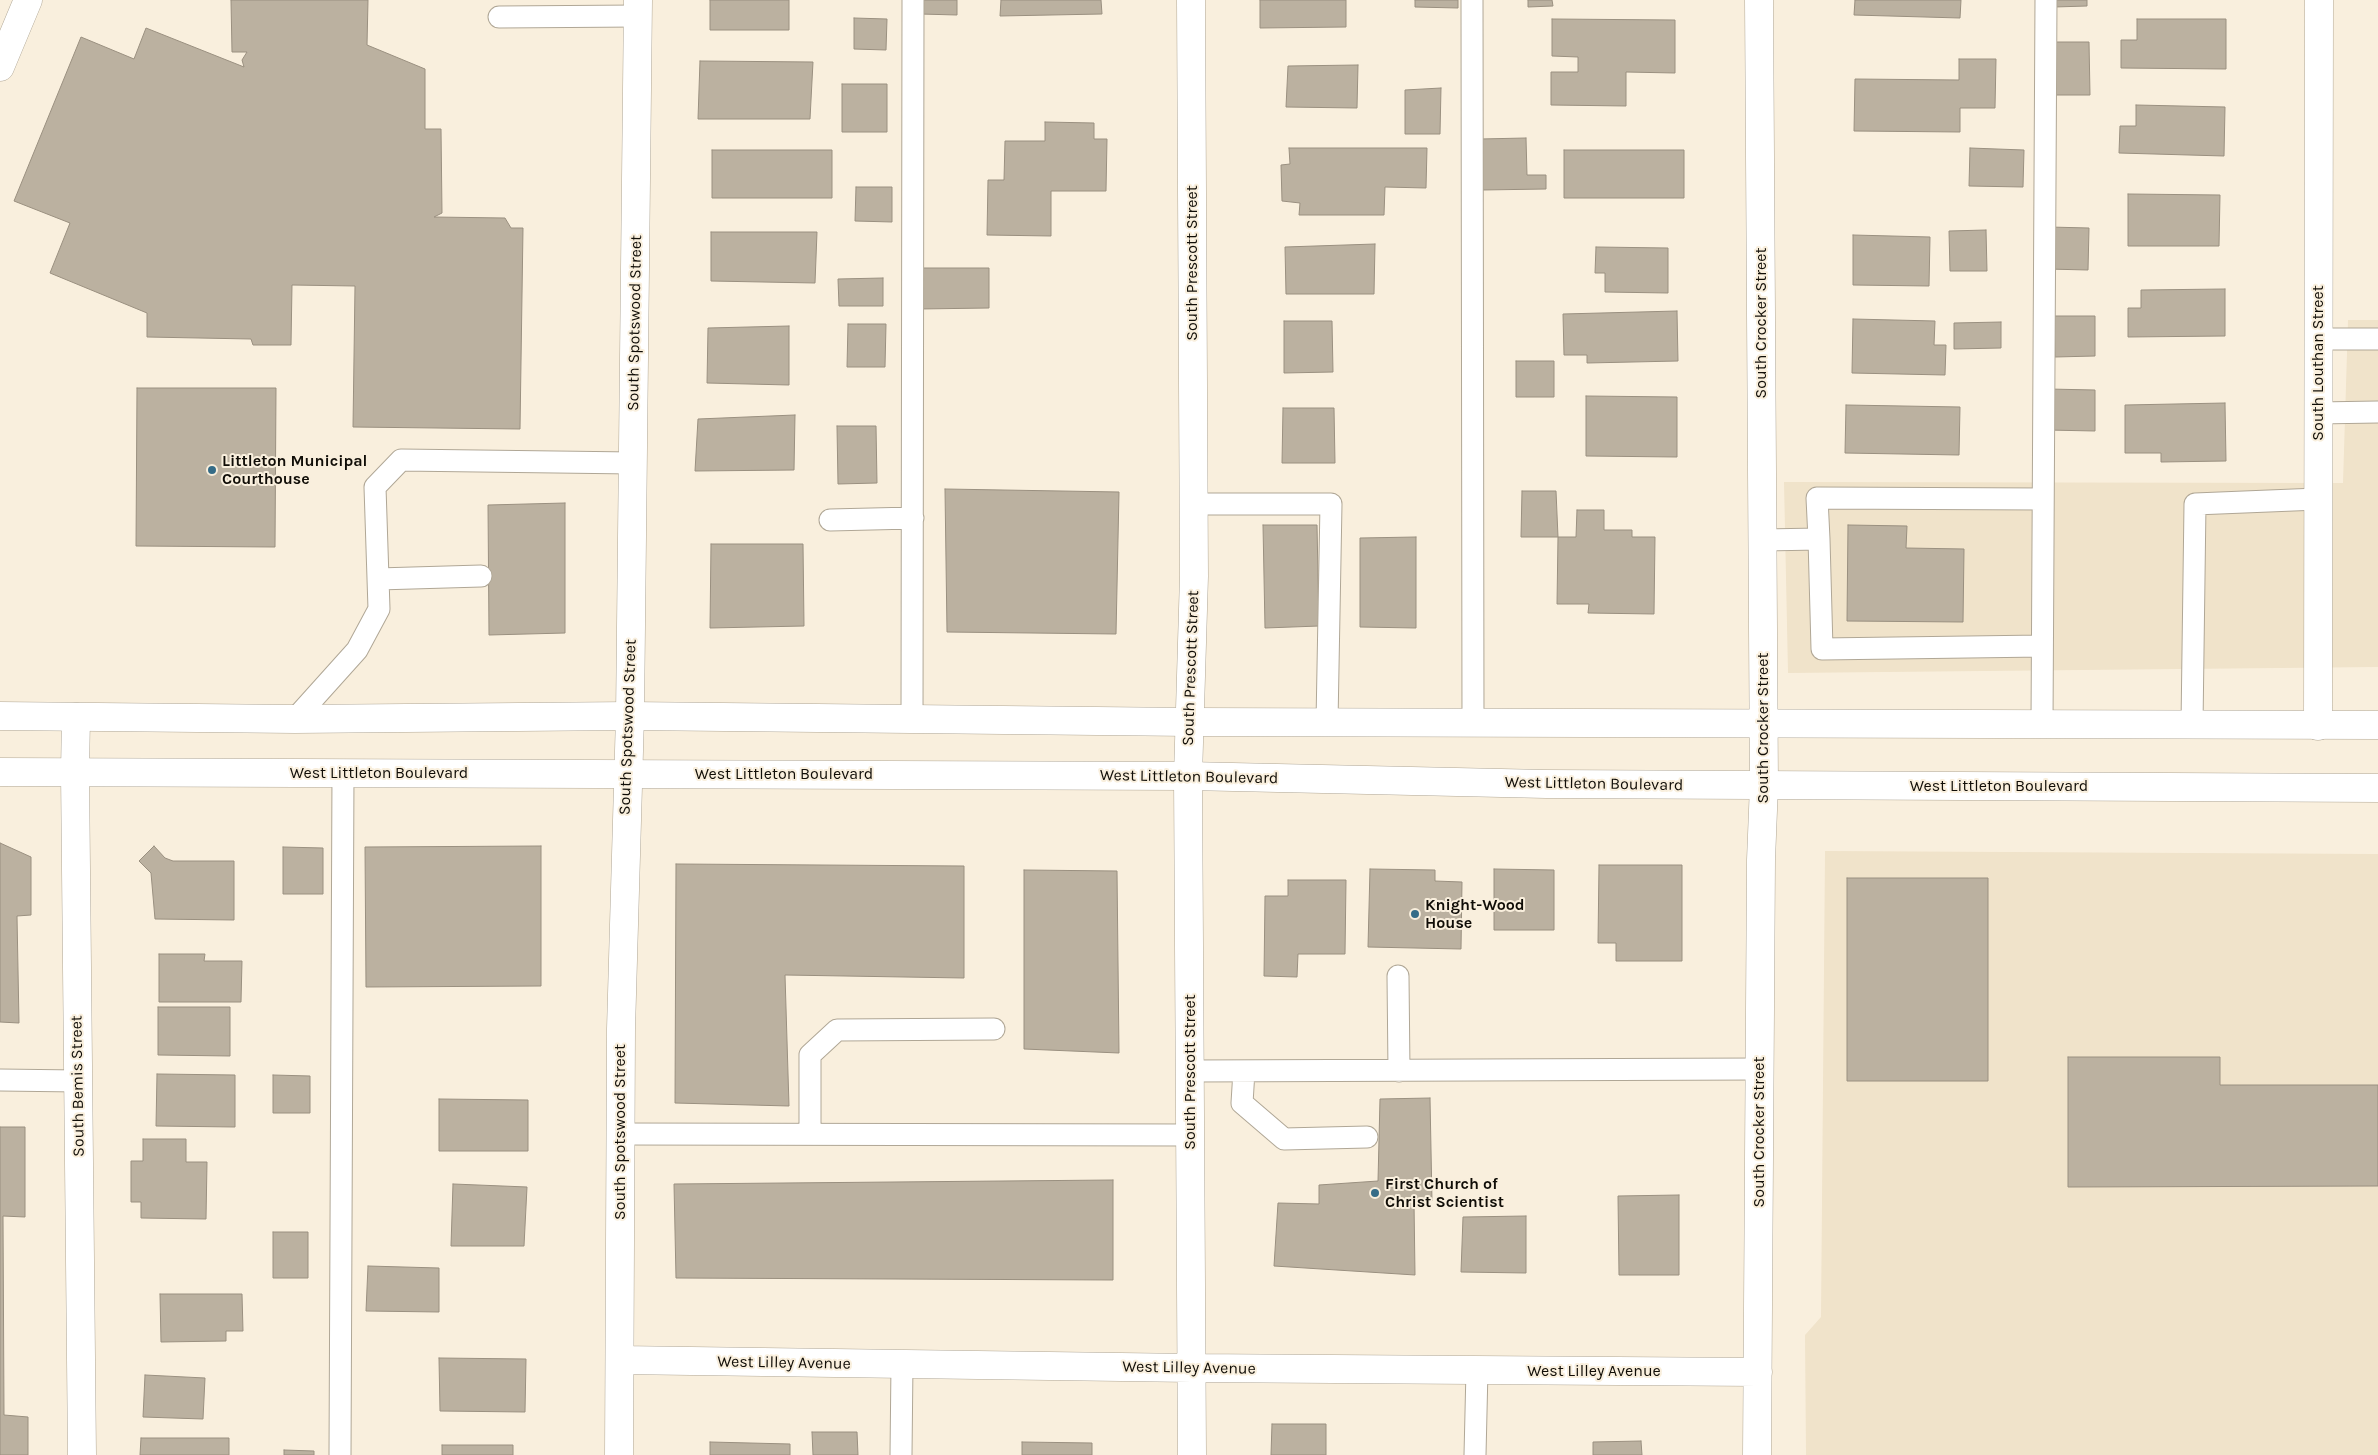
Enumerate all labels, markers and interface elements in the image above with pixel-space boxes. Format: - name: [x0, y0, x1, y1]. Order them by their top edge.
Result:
- street label: South Prescott Street: [1182, 185, 1202, 341]
- street label: South Spotswood Street: [624, 235, 646, 411]
- street label: South Crocker Street: [1751, 248, 1771, 398]
- street label: South Louthan Street: [2308, 285, 2328, 441]
- place label: Littleton Municipal Courthouse: [222, 451, 367, 489]
- marker: Littleton Municipal Courthouse: [206, 464, 218, 476]
- street label: South Prescott Street: [1179, 590, 1203, 746]
- street label: South Spotswood Street: [615, 639, 641, 815]
- street label: South Crocker Street: [1753, 653, 1773, 803]
- street label: West Littleton Boulevard: [290, 763, 468, 783]
- street label: West Littleton Boulevard: [695, 764, 873, 784]
- street label: West Littleton Boulevard: [1100, 766, 1278, 788]
- street label: West Littleton Boulevard: [1505, 773, 1683, 795]
- street label: West Littleton Boulevard: [1910, 776, 2088, 796]
- place label: Knight-Wood House: [1425, 895, 1525, 933]
- marker: Knight-Wood House: [1409, 908, 1421, 920]
- street label: South Prescott Street: [1180, 994, 1200, 1150]
- street label: South Bemis Street: [67, 1015, 89, 1157]
- street label: South Spotswood Street: [610, 1044, 630, 1220]
- street label: South Crocker Street: [1749, 1057, 1769, 1207]
- place label: First Church of Christ Scientist: [1385, 1174, 1504, 1212]
- marker: First Church of Christ Scientist: [1369, 1187, 1381, 1199]
- street label: West Lilley Avenue: [717, 1352, 851, 1374]
- street label: West Lilley Avenue: [1122, 1357, 1256, 1379]
- street label: West Lilley Avenue: [1527, 1361, 1661, 1381]

